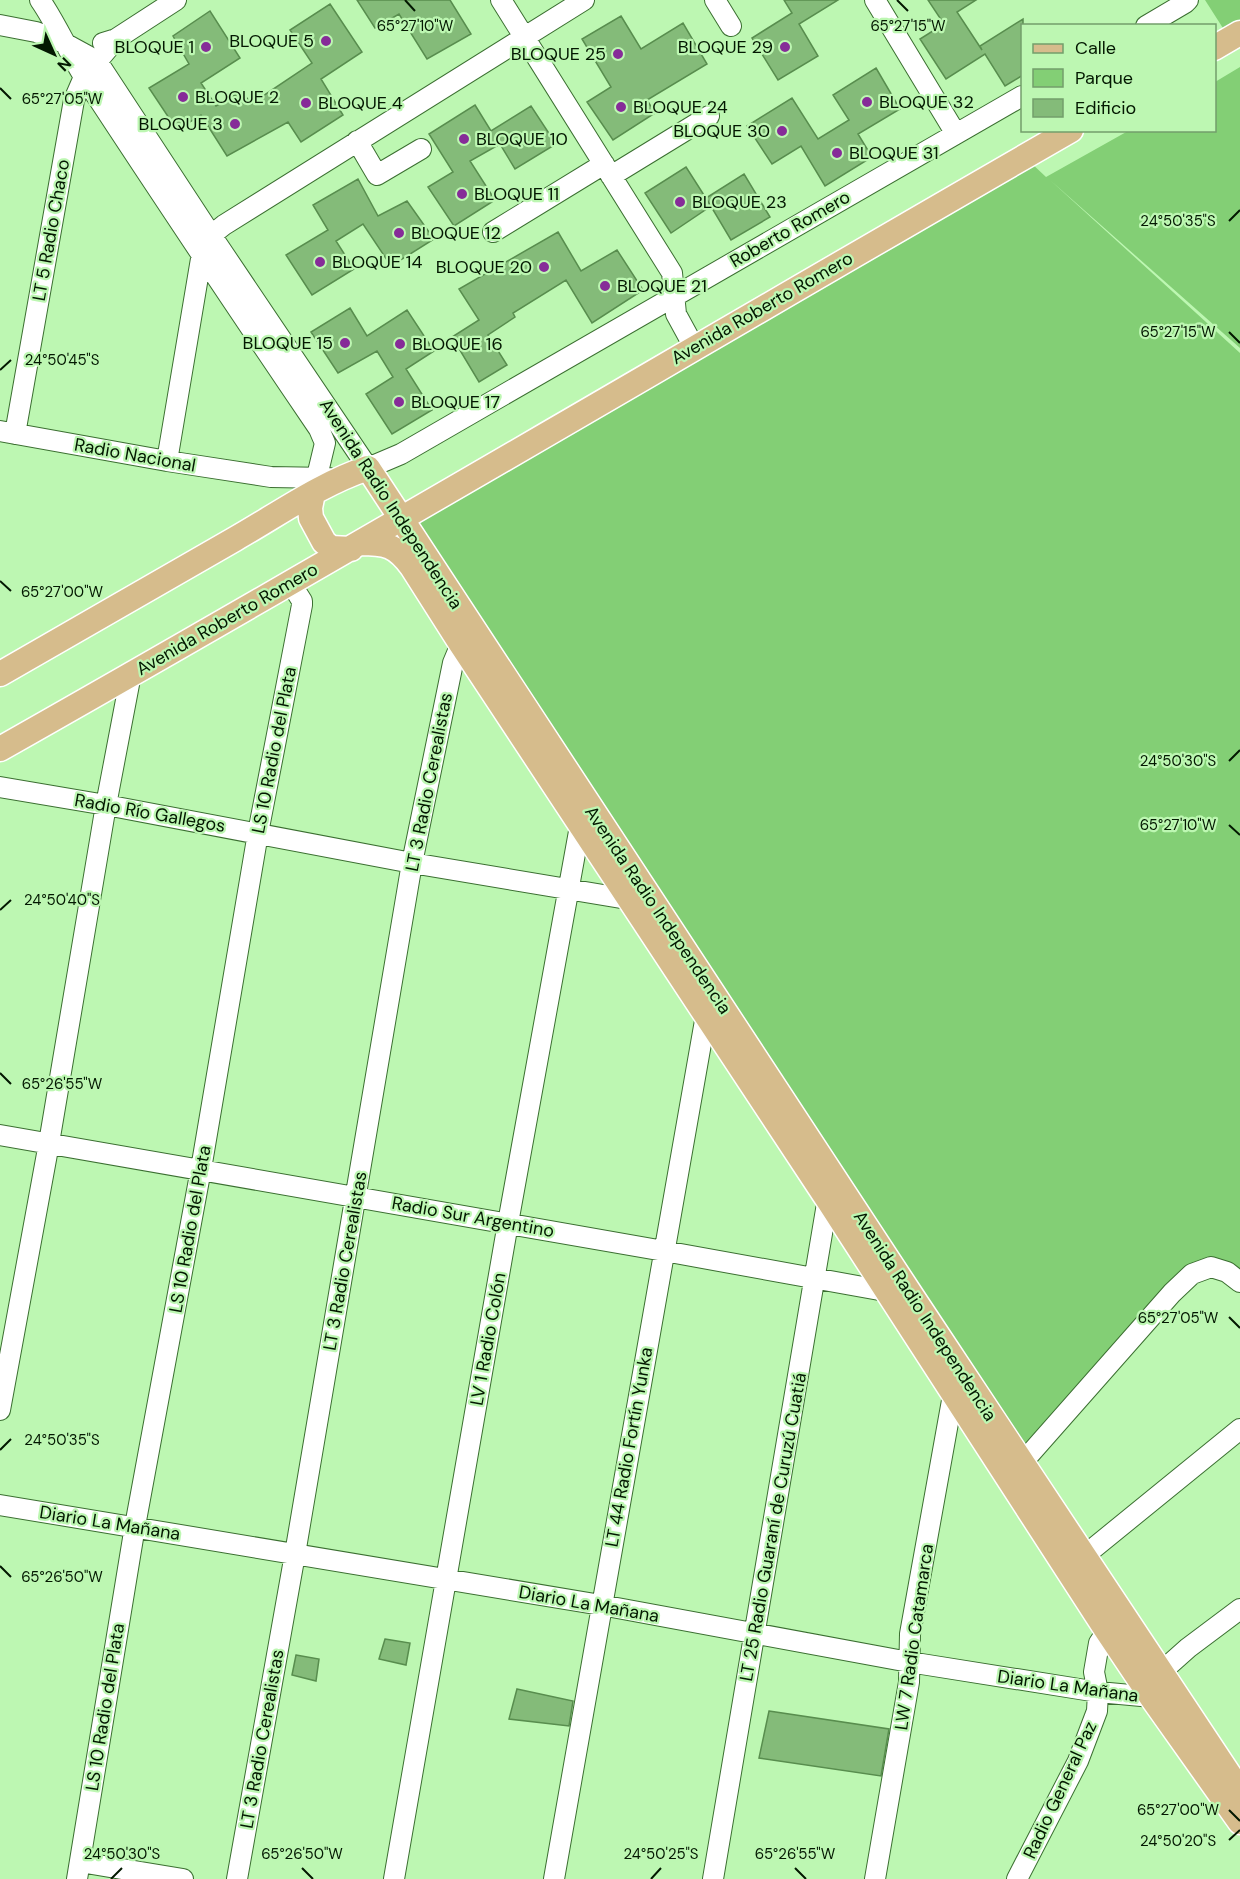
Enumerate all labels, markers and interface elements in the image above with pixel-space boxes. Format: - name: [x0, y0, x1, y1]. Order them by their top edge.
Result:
- text: 65°27'10"W: [377, 16, 454, 36]
- text: 65°27'15"W: [870, 16, 946, 36]
- north arrow: [24, 24, 84, 84]
- legend: [1021, 24, 1216, 132]
- place label: BLOQUE 5: [229, 29, 314, 53]
- marker: BLOQUE 5: [319, 34, 333, 48]
- place label: BLOQUE 1: [115, 35, 194, 59]
- place label: BLOQUE 29: [678, 35, 773, 59]
- text: Calle: [1075, 36, 1116, 60]
- marker: BLOQUE 1: [199, 40, 213, 54]
- marker: BLOQUE 29: [778, 40, 792, 54]
- place label: BLOQUE 25: [511, 42, 606, 66]
- marker: BLOQUE 25: [611, 47, 625, 61]
- text: N: [53, 53, 76, 76]
- text: Parque: [1075, 66, 1133, 90]
- place label: BLOQUE 2: [195, 85, 279, 109]
- text: 65°27'05"W: [22, 89, 103, 109]
- marker: BLOQUE 2: [176, 90, 190, 104]
- place label: BLOQUE 32: [879, 90, 974, 114]
- place label: BLOQUE 4: [318, 91, 403, 115]
- place label: BLOQUE 24: [633, 95, 728, 119]
- marker: BLOQUE 32: [860, 95, 874, 109]
- marker: BLOQUE 4: [299, 96, 313, 110]
- text: Edificio: [1075, 96, 1136, 120]
- marker: BLOQUE 24: [614, 100, 628, 114]
- place label: BLOQUE 3: [139, 112, 223, 136]
- marker: BLOQUE 3: [228, 117, 242, 131]
- place label: BLOQUE 30: [673, 119, 770, 143]
- marker: BLOQUE 30: [775, 124, 789, 138]
- place label: BLOQUE 10: [476, 127, 568, 151]
- marker: BLOQUE 10: [457, 132, 471, 146]
- place label: BLOQUE 31: [849, 141, 939, 165]
- marker: BLOQUE 31: [830, 146, 844, 160]
- street label: LT 5 Radio Chaco: [27, 157, 75, 303]
- place label: BLOQUE 11: [474, 182, 559, 206]
- street label: Roberto Romero: [725, 185, 855, 273]
- marker: BLOQUE 11: [455, 187, 469, 201]
- place label: BLOQUE 23: [692, 190, 787, 214]
- marker: BLOQUE 23: [673, 195, 687, 209]
- text: 24°50'35"S: [1140, 211, 1216, 231]
- place label: BLOQUE 12: [411, 221, 501, 245]
- marker: BLOQUE 12: [392, 226, 406, 240]
- street label: Avenida Roberto Romero: [667, 246, 857, 370]
- place label: BLOQUE 14: [332, 250, 422, 274]
- marker: BLOQUE 14: [313, 255, 327, 269]
- place label: BLOQUE 20: [436, 255, 532, 279]
- marker: BLOQUE 20: [537, 260, 551, 274]
- place label: BLOQUE 21: [617, 274, 707, 298]
- marker: BLOQUE 21: [598, 279, 612, 293]
- text: 65°27'15"W: [1140, 322, 1216, 342]
- place label: BLOQUE 15: [243, 331, 333, 355]
- place label: BLOQUE 16: [412, 332, 503, 356]
- marker: BLOQUE 15: [338, 336, 352, 350]
- marker: BLOQUE 16: [393, 337, 407, 351]
- text: 24°50'45"S: [25, 350, 100, 370]
- place label: BLOQUE 17: [411, 390, 500, 414]
- street label: Avenida Radio Independencia: [314, 394, 468, 614]
- marker: BLOQUE 17: [392, 395, 406, 409]
- street label: Radio Nacional: [72, 433, 198, 477]
- street label: Avenida Roberto Romero: [132, 557, 322, 681]
- text: 65°27'00"W: [21, 582, 103, 602]
- street label: LS 10 Radio del Plata: [246, 665, 302, 835]
- street label: LT 3 Radio Cerealistas: [400, 691, 458, 873]
- text: 24°50'30"S: [1140, 751, 1217, 771]
- street label: Radio Río Gallegos: [73, 788, 227, 838]
- street label: Avenida Radio Independencia: [579, 801, 737, 1019]
- text: 65°27'10"W: [1140, 815, 1217, 835]
- text: 24°50'40"S: [24, 890, 100, 910]
- text: 65°26'55"W: [22, 1074, 103, 1094]
- street label: LS 10 Radio del Plata: [163, 1144, 217, 1314]
- street label: LT 3 Radio Cerealistas: [317, 1170, 373, 1352]
- street label: Radio Sur Argentino: [390, 1191, 556, 1243]
- street label: Avenida Radio Independencia: [848, 1206, 1002, 1426]
- street label: LV 1 Radio Colón: [465, 1271, 511, 1407]
- text: 65°27'05"W: [1138, 1308, 1219, 1328]
- street label: LT 44 Radio Fortín Yunka: [600, 1345, 658, 1549]
- street label: LT 25 Radio Guaraní de Curuzú Cuatiá: [734, 1371, 812, 1683]
- text: 24°50'35"S: [24, 1430, 100, 1450]
- street label: Diario La Mañana: [38, 1500, 182, 1546]
- street label: LW 7 Radio Catamarca: [889, 1542, 939, 1732]
- text: 65°26'50"W: [21, 1567, 103, 1587]
- street label: Diario La Mañana: [517, 1580, 661, 1628]
- street label: LS 10 Radio del Plata: [80, 1621, 130, 1793]
- street label: LT 3 Radio Cerealistas: [234, 1648, 290, 1830]
- street label: Diario La Mañana: [996, 1664, 1140, 1708]
- street label: Radio General Paz: [1018, 1717, 1102, 1863]
- text: 65°27'00"W: [1137, 1800, 1219, 1820]
- text: 24°50'20"S: [1140, 1831, 1216, 1851]
- text: 24°50'30"S: [84, 1844, 161, 1864]
- text: 65°26'50"W: [261, 1844, 343, 1864]
- text: 24°50'25"S: [623, 1844, 699, 1864]
- text: 65°26'55"W: [755, 1844, 836, 1864]

